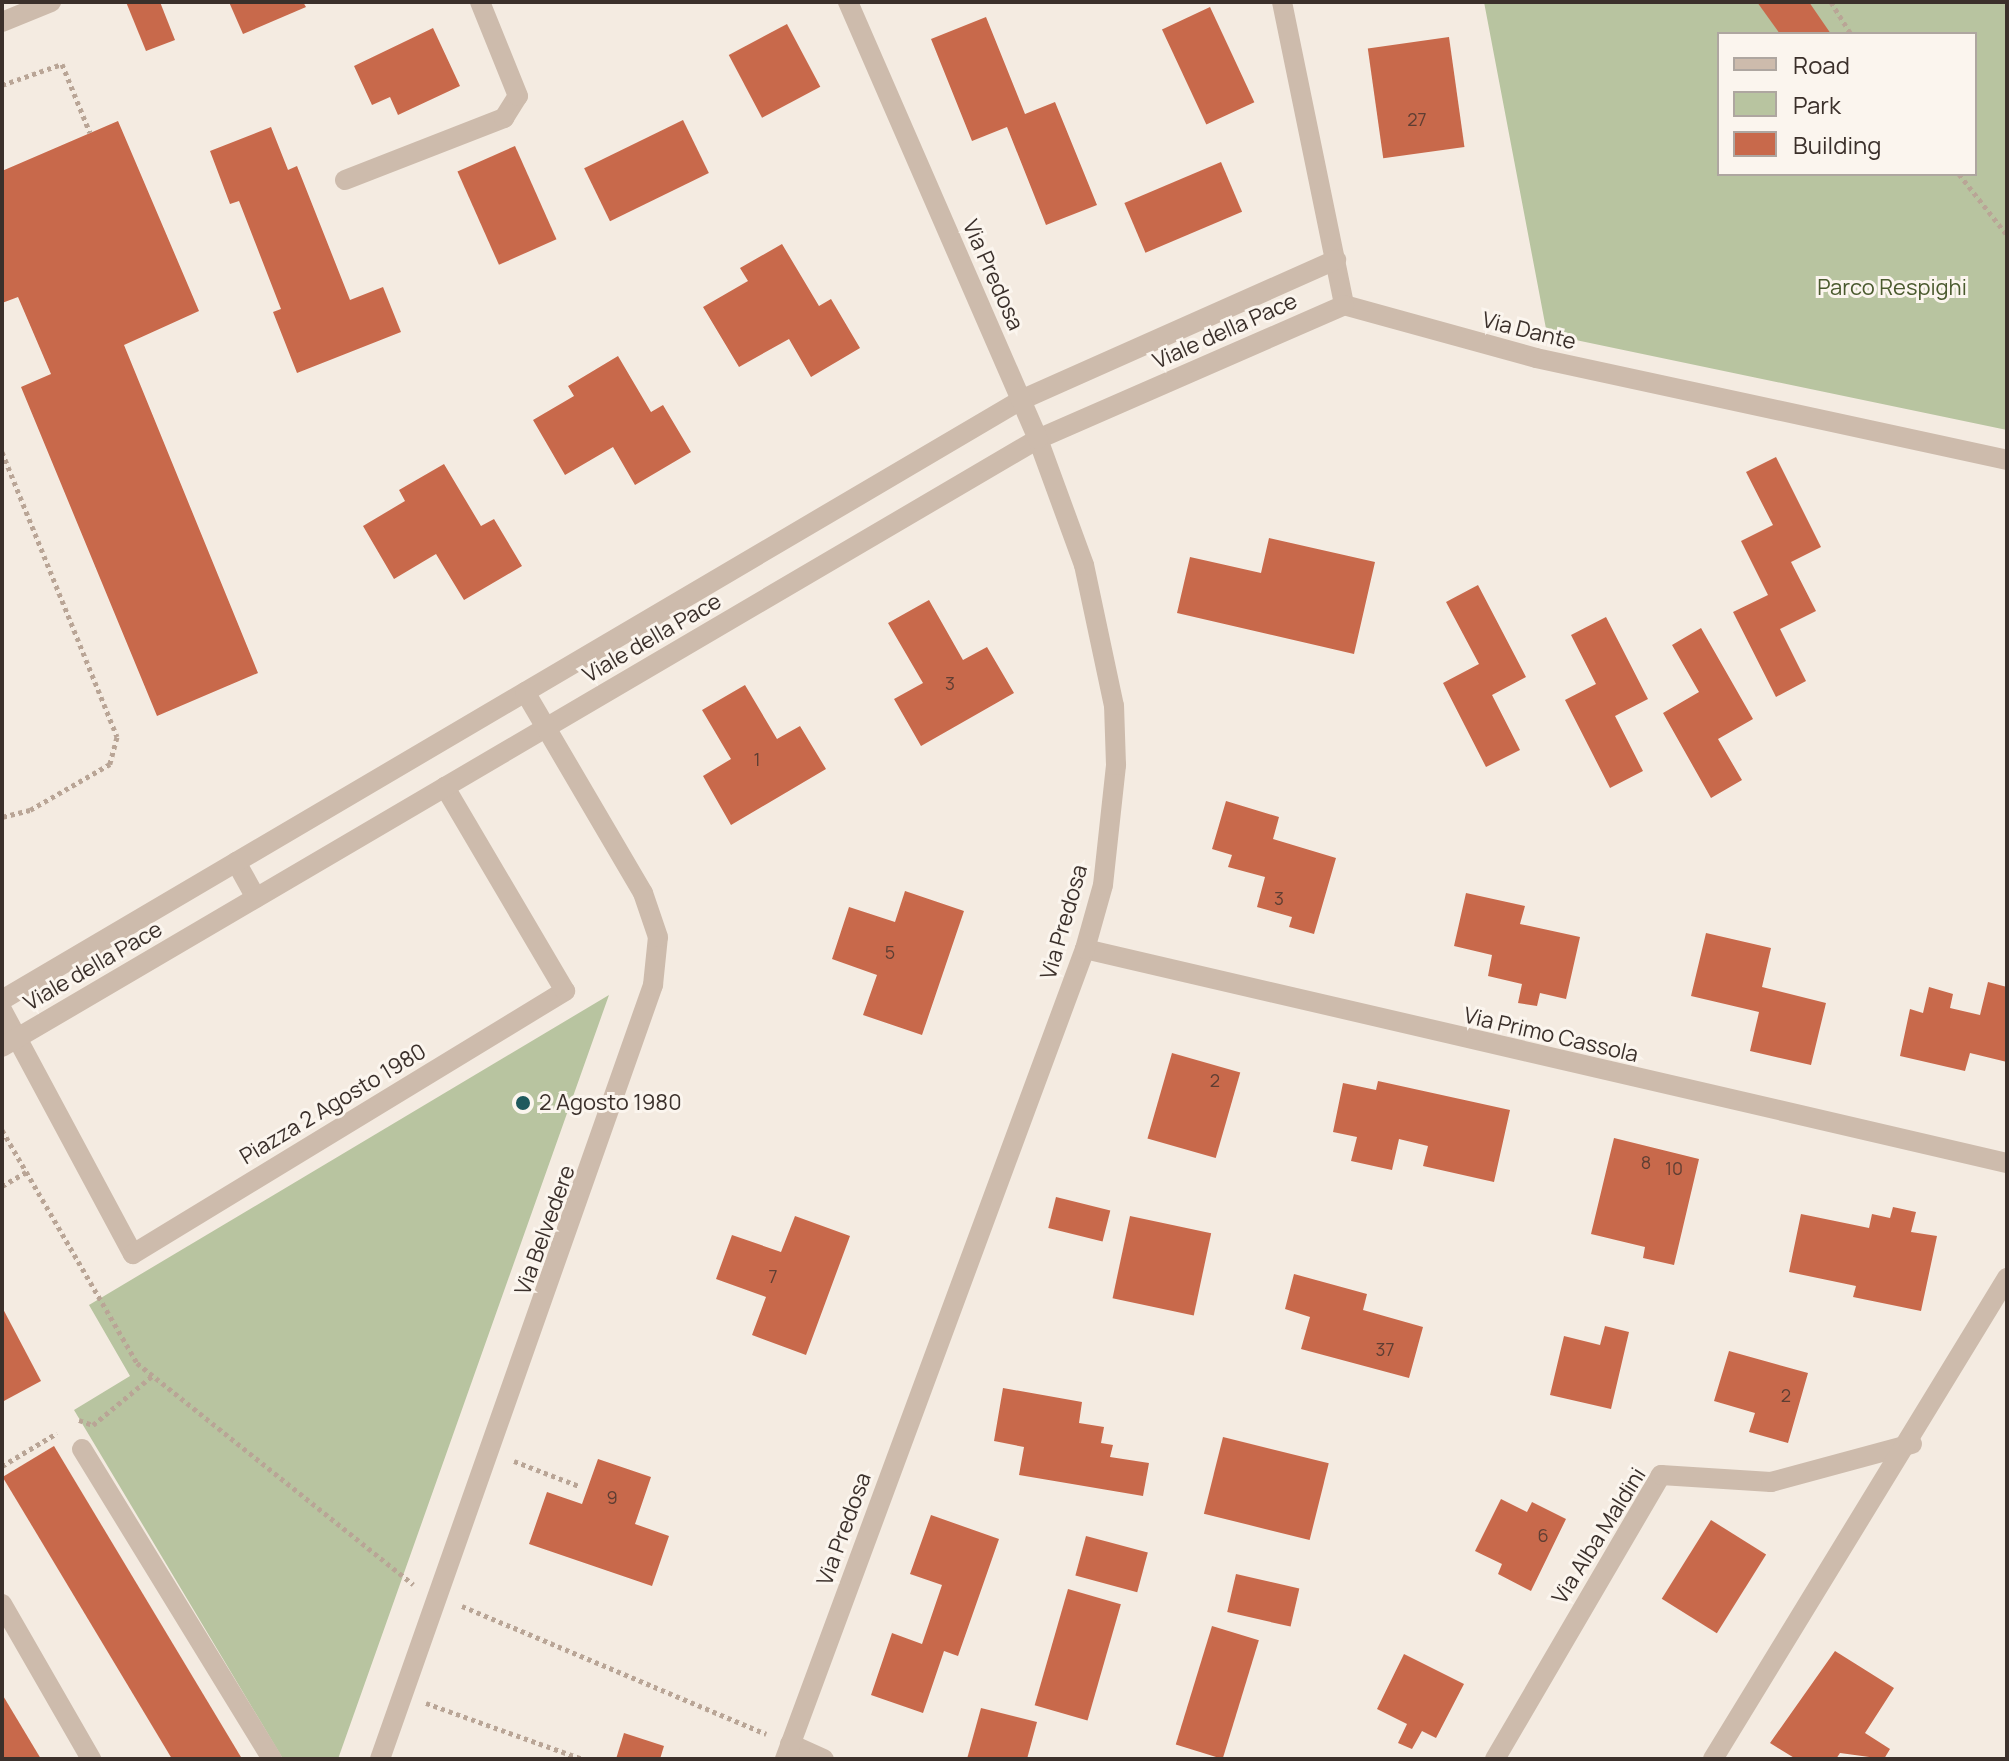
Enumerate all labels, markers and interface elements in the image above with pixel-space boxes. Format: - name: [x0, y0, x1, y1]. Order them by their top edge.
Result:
- legend: [1717, 32, 1977, 176]
- text: Road: [1793, 48, 1850, 81]
- text: Park: [1793, 88, 1841, 121]
- house number: 27: [1407, 108, 1427, 130]
- text: Building: [1793, 128, 1881, 161]
- street label: Via Predosa: [957, 216, 1029, 334]
- park label: Parco Respighi: [1817, 275, 1967, 301]
- street label: Viale della Pace: [1149, 287, 1301, 375]
- street label: Via Dante: [1479, 307, 1579, 355]
- street label: Viale della Pace: [578, 588, 726, 688]
- house number: 3: [945, 672, 955, 694]
- house number: 1: [753, 748, 761, 770]
- street label: Via Predosa: [1035, 862, 1093, 982]
- house number: 3: [1274, 887, 1284, 909]
- street label: Viale della Pace: [19, 916, 167, 1016]
- house number: 5: [885, 941, 895, 963]
- street label: Via Primo Cassola: [1461, 1002, 1641, 1068]
- street label: Piazza 2 Agosto 1980: [235, 1038, 431, 1170]
- house number: 2: [1210, 1069, 1220, 1091]
- place label: 2 Agosto 1980: [539, 1090, 682, 1116]
- marker: 2 Agosto 1980: [514, 1094, 532, 1112]
- house number: 8: [1641, 1151, 1651, 1173]
- house number: 10: [1665, 1157, 1683, 1179]
- street label: Via Belvedere: [509, 1162, 581, 1298]
- house number: 7: [768, 1265, 778, 1287]
- house number: 37: [1376, 1338, 1394, 1360]
- house number: 2: [1781, 1384, 1791, 1406]
- street label: Via Alba Maldini: [1547, 1463, 1651, 1609]
- street label: Via Predosa: [811, 1469, 877, 1589]
- house number: 9: [606, 1486, 618, 1508]
- house number: 6: [1537, 1524, 1549, 1546]

